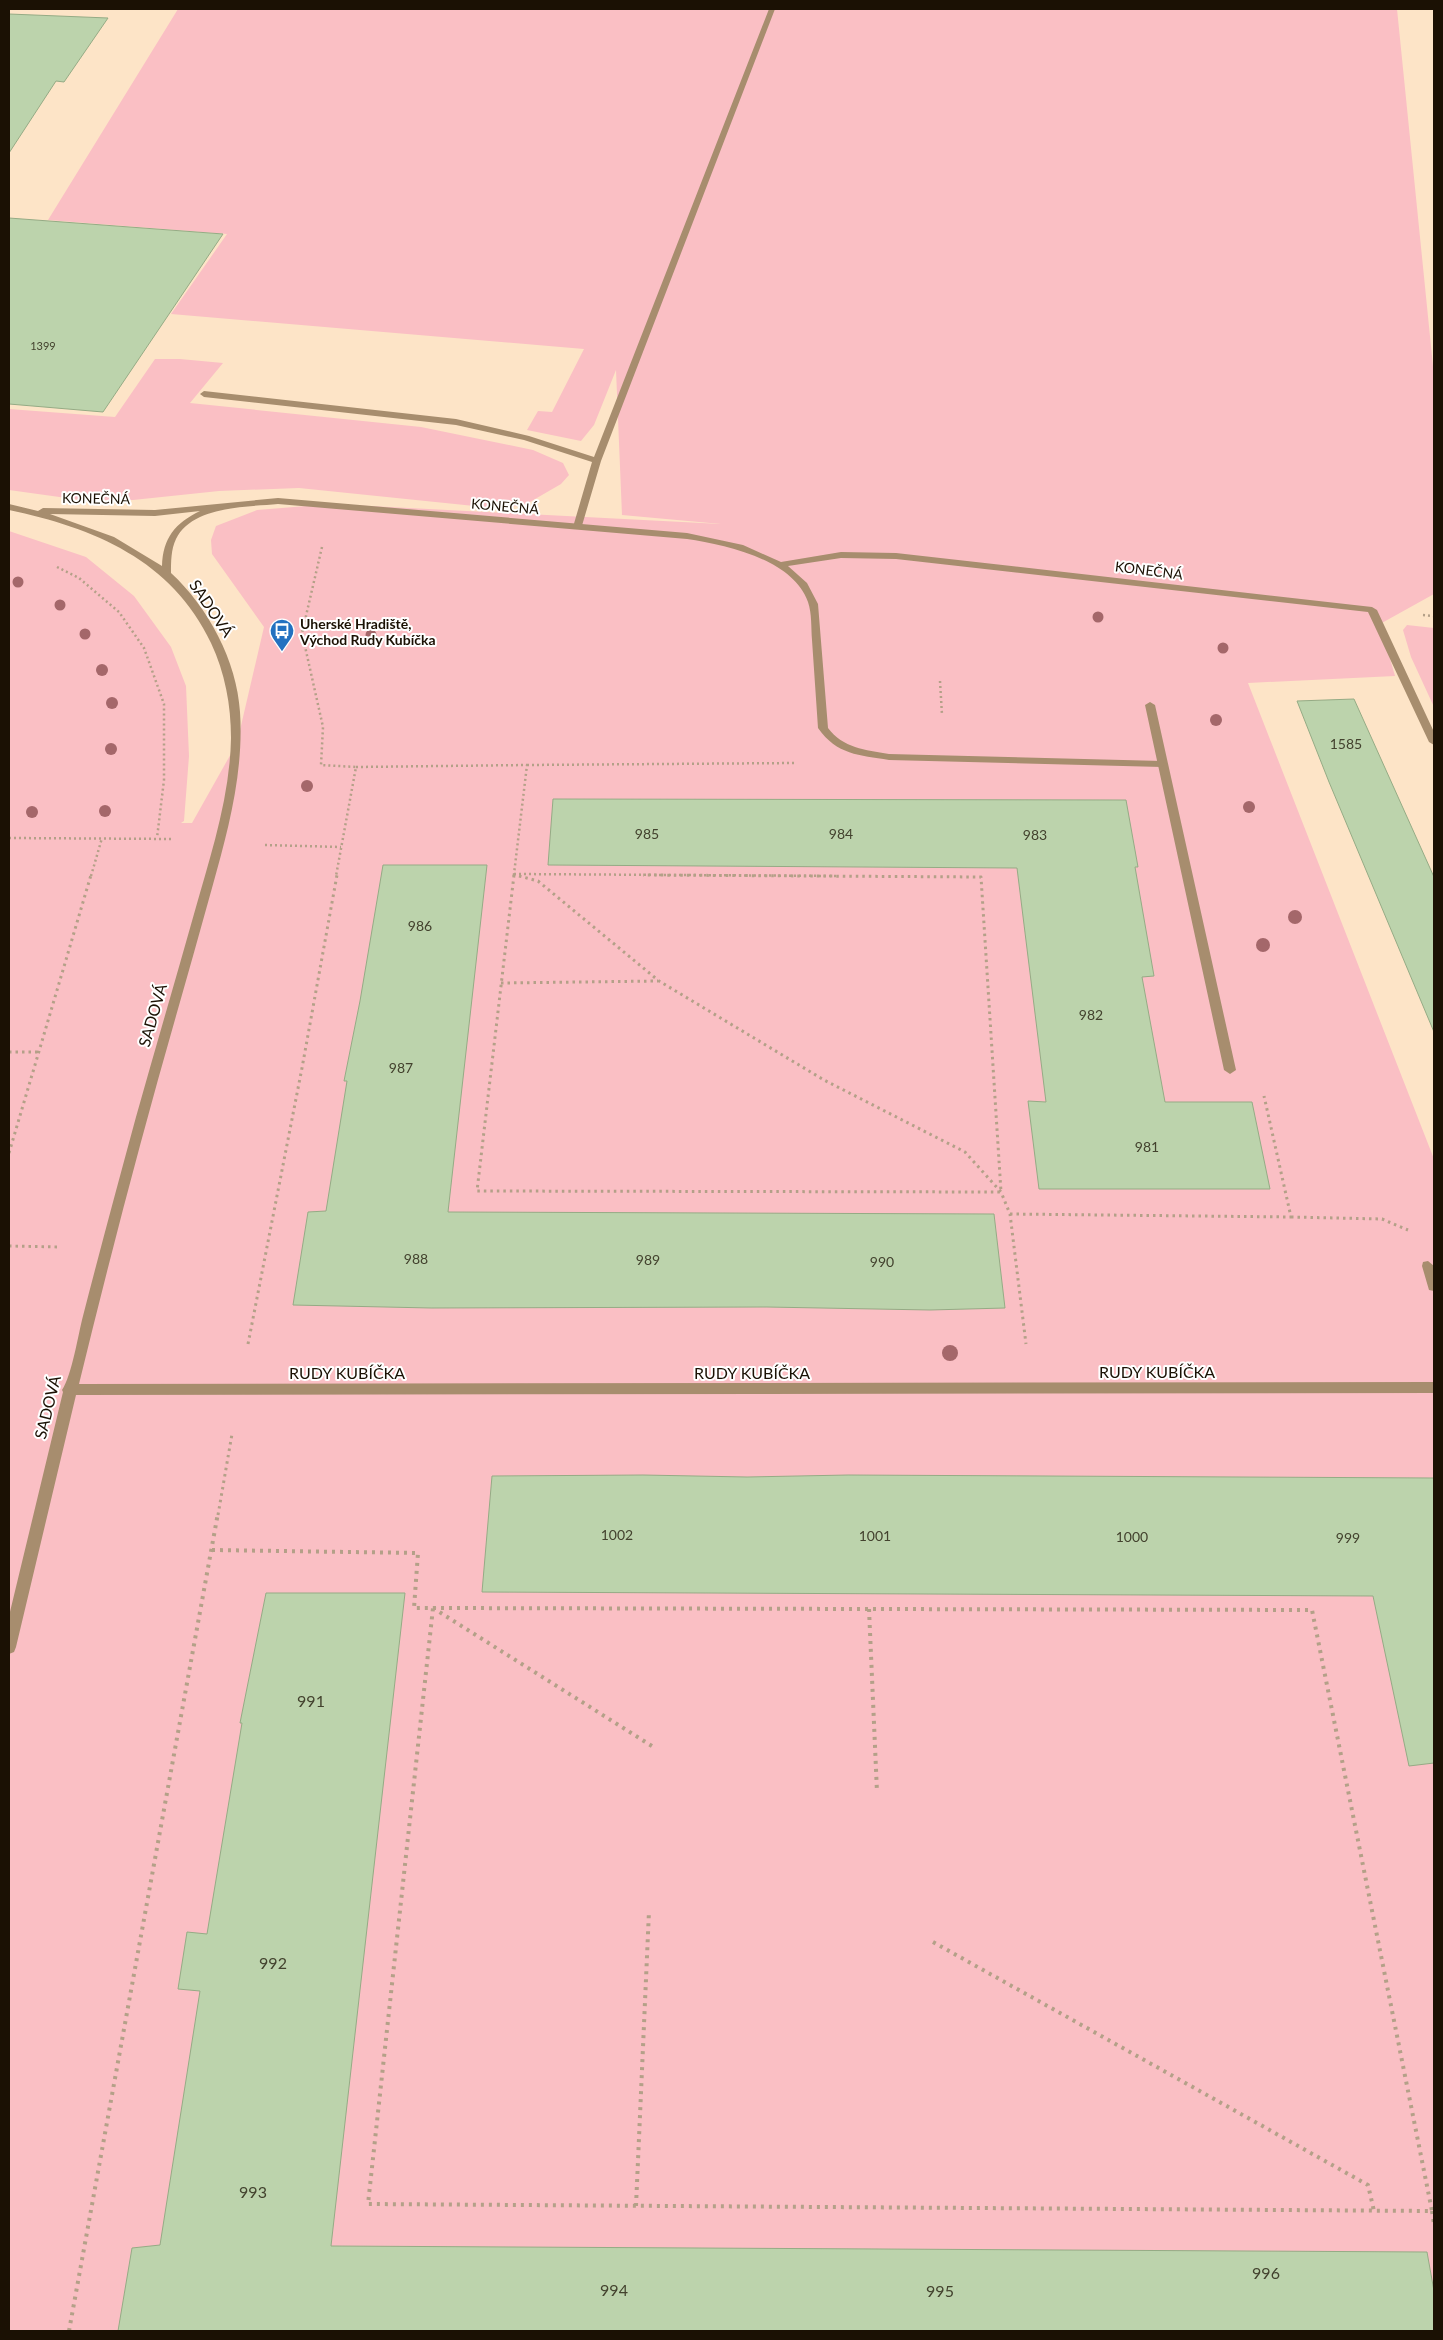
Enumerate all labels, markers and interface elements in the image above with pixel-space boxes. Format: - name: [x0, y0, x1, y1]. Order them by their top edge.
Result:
- house number: 1399: [30, 339, 56, 352]
- street label: KONEČNÁ: [62, 489, 131, 507]
- street label: KONEČNÁ: [470, 495, 540, 517]
- street label: KONEČNÁ: [1114, 557, 1184, 583]
- street label: SADOVÁ: [186, 576, 238, 640]
- place label: Uherské Hradiště, Východ Rudy Kubíčka: [299, 615, 436, 648]
- bus stop icon: Uherské Hradiště, Východ Rudy Kubíčka: [269, 618, 295, 652]
- house number: 1585: [1330, 735, 1362, 752]
- house number: 985: [635, 825, 659, 842]
- house number: 984: [829, 825, 853, 842]
- house number: 983: [1023, 826, 1047, 843]
- house number: 986: [408, 917, 432, 934]
- street label: SADOVÁ: [134, 981, 170, 1049]
- house number: 982: [1079, 1006, 1103, 1023]
- house number: 987: [389, 1059, 413, 1076]
- house number: 981: [1135, 1138, 1159, 1155]
- house number: 988: [404, 1250, 428, 1267]
- house number: 989: [636, 1251, 660, 1268]
- house number: 990: [870, 1253, 894, 1270]
- street label: RUDY KUBÍČKA: [1099, 1362, 1215, 1381]
- street label: RUDY KUBÍČKA: [289, 1363, 405, 1382]
- street label: RUDY KUBÍČKA: [694, 1363, 810, 1382]
- street label: SADOVÁ: [30, 1373, 64, 1441]
- house number: 1002: [601, 1526, 633, 1543]
- house number: 1001: [859, 1527, 891, 1544]
- house number: 1000: [1116, 1528, 1148, 1545]
- house number: 999: [1336, 1529, 1360, 1546]
- house number: 991: [297, 1691, 325, 1710]
- house number: 992: [259, 1953, 287, 1972]
- house number: 993: [239, 2182, 267, 2201]
- house number: 996: [1252, 2263, 1280, 2282]
- house number: 994: [600, 2280, 628, 2299]
- house number: 995: [926, 2281, 954, 2300]

